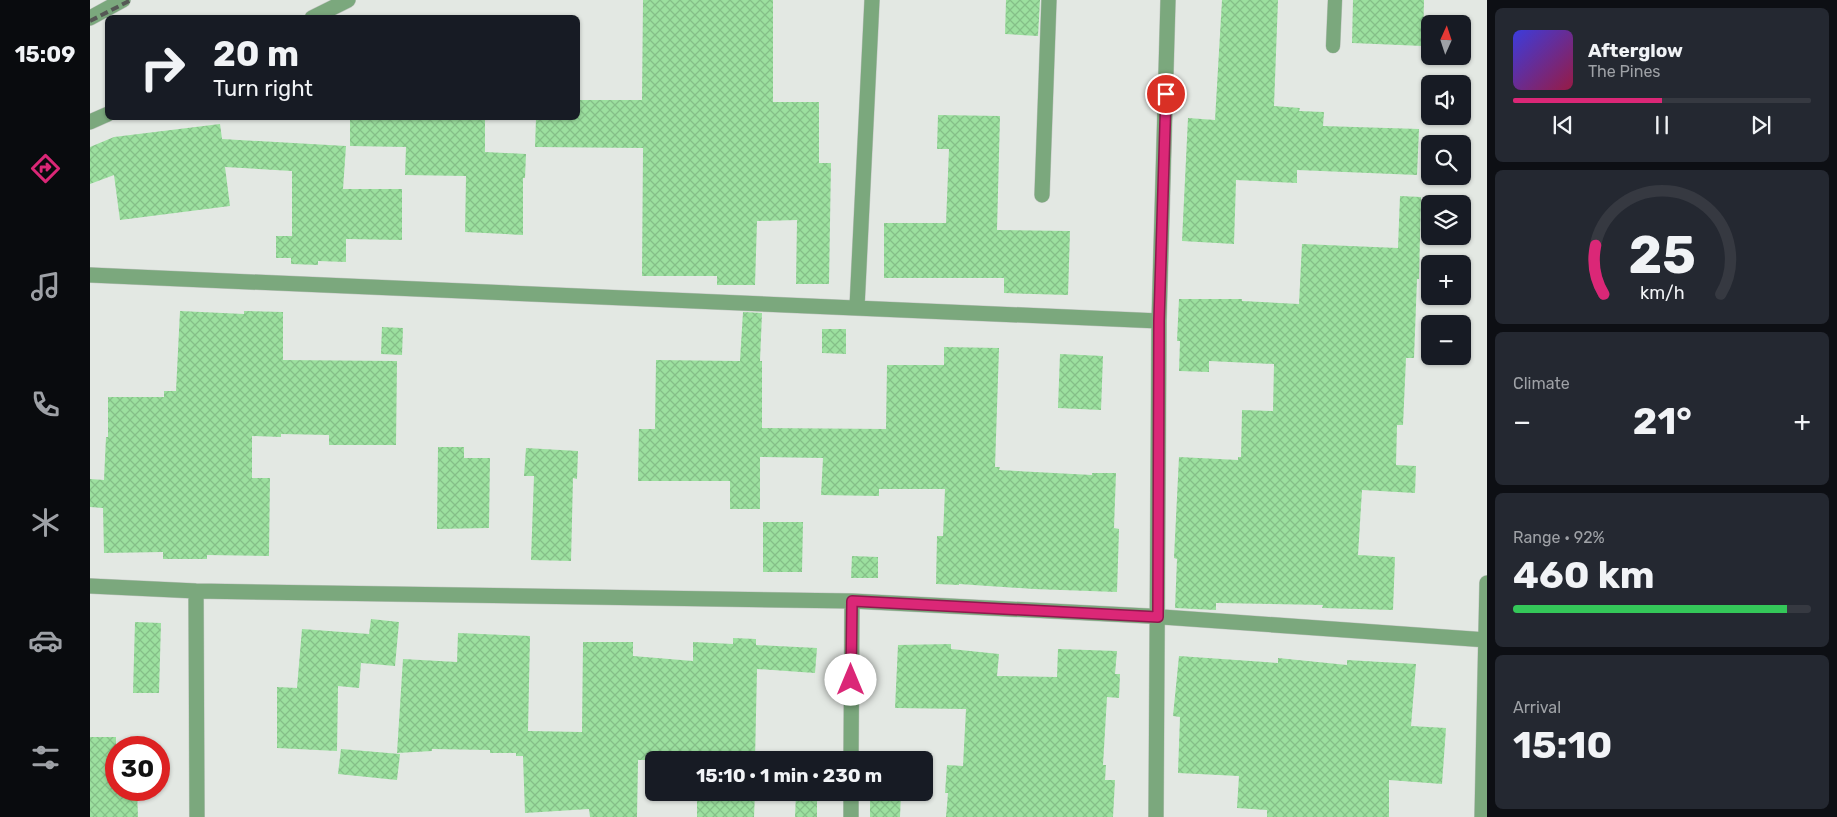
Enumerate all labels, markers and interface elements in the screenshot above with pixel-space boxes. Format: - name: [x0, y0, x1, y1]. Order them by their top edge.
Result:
- north arrow: [1421, 15, 1471, 65]
- map controls: [1421, 15, 1471, 365]
- text: 20 m: [213, 33, 299, 75]
- icon: right: [130, 35, 195, 100]
- text: Afterglow: [1588, 39, 1683, 62]
- text: 15:09: [15, 41, 75, 68]
- text: The Pines: [1588, 62, 1661, 81]
- pin: [1145, 73, 1187, 115]
- text: Turn right: [213, 75, 313, 102]
- button: sound: [1421, 75, 1471, 125]
- icon: arrive: [1152, 80, 1180, 108]
- icon: previous: [1549, 111, 1577, 139]
- icon: pause: [1648, 111, 1676, 139]
- icon: next: [1747, 111, 1775, 139]
- button: search: [1421, 135, 1471, 185]
- icon: directions: [28, 151, 63, 186]
- button: layers: [1421, 195, 1471, 245]
- text: 25: [1628, 224, 1696, 286]
- button: +: [1421, 255, 1471, 305]
- icon: music: [28, 269, 63, 304]
- text: km/h: [1640, 282, 1684, 303]
- button: −: [1421, 315, 1471, 365]
- text: Climate: [1513, 374, 1570, 393]
- icon: phone: [28, 387, 63, 422]
- text: 21°: [1633, 398, 1692, 444]
- text: −: [1513, 405, 1531, 438]
- text: +: [1794, 405, 1811, 438]
- icon: climate: [28, 505, 63, 540]
- text: Range · 92%: [1513, 528, 1605, 547]
- text: 460 km: [1513, 552, 1655, 598]
- icon: car: [28, 623, 63, 658]
- position arrow: [824, 653, 876, 705]
- text: Arrival: [1513, 698, 1561, 717]
- text: 15:10: [1513, 722, 1612, 768]
- speed limit sign: 30: [105, 736, 170, 801]
- icon: filters: [28, 740, 63, 775]
- text: 15:10 · 1 min · 230 m: [696, 764, 882, 787]

